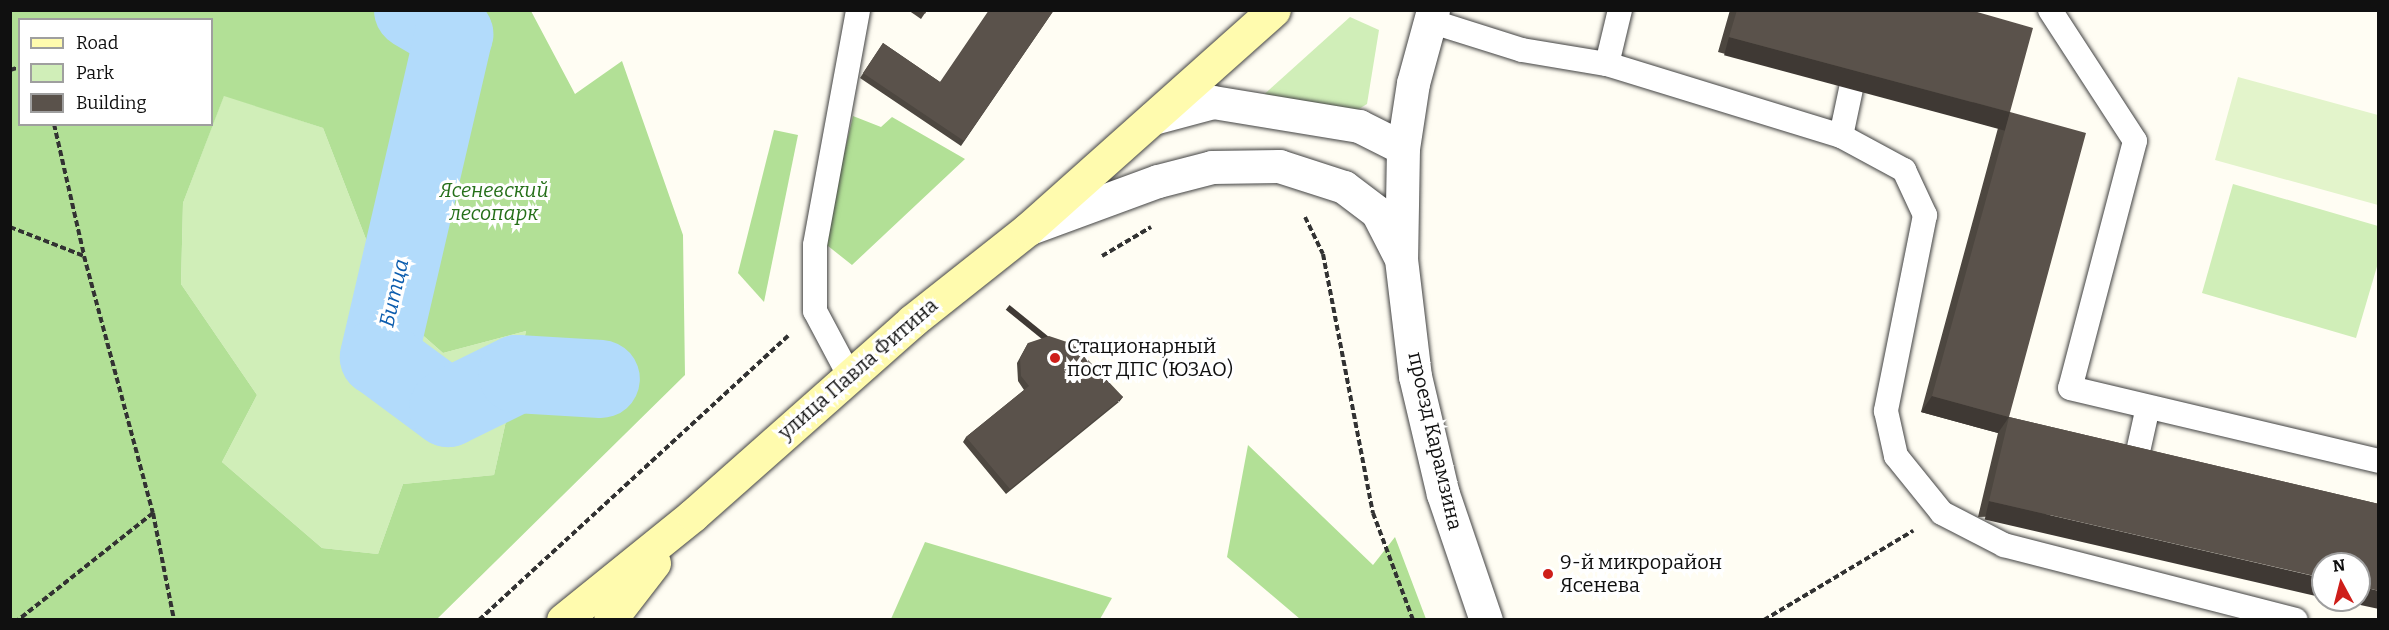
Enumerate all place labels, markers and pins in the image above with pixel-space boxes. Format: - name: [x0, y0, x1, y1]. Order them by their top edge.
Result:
- place label: Стационарный пост ДПС (ЮЗАО): [1067, 334, 1233, 381]
- marker: Стационарный пост ДПС (ЮЗАО): [1048, 351, 1062, 365]
- place label: 9-й микрорайон Ясенева: [1560, 550, 1722, 597]
- marker: 9-й микрорайон Ясенева: [1541, 567, 1555, 581]

